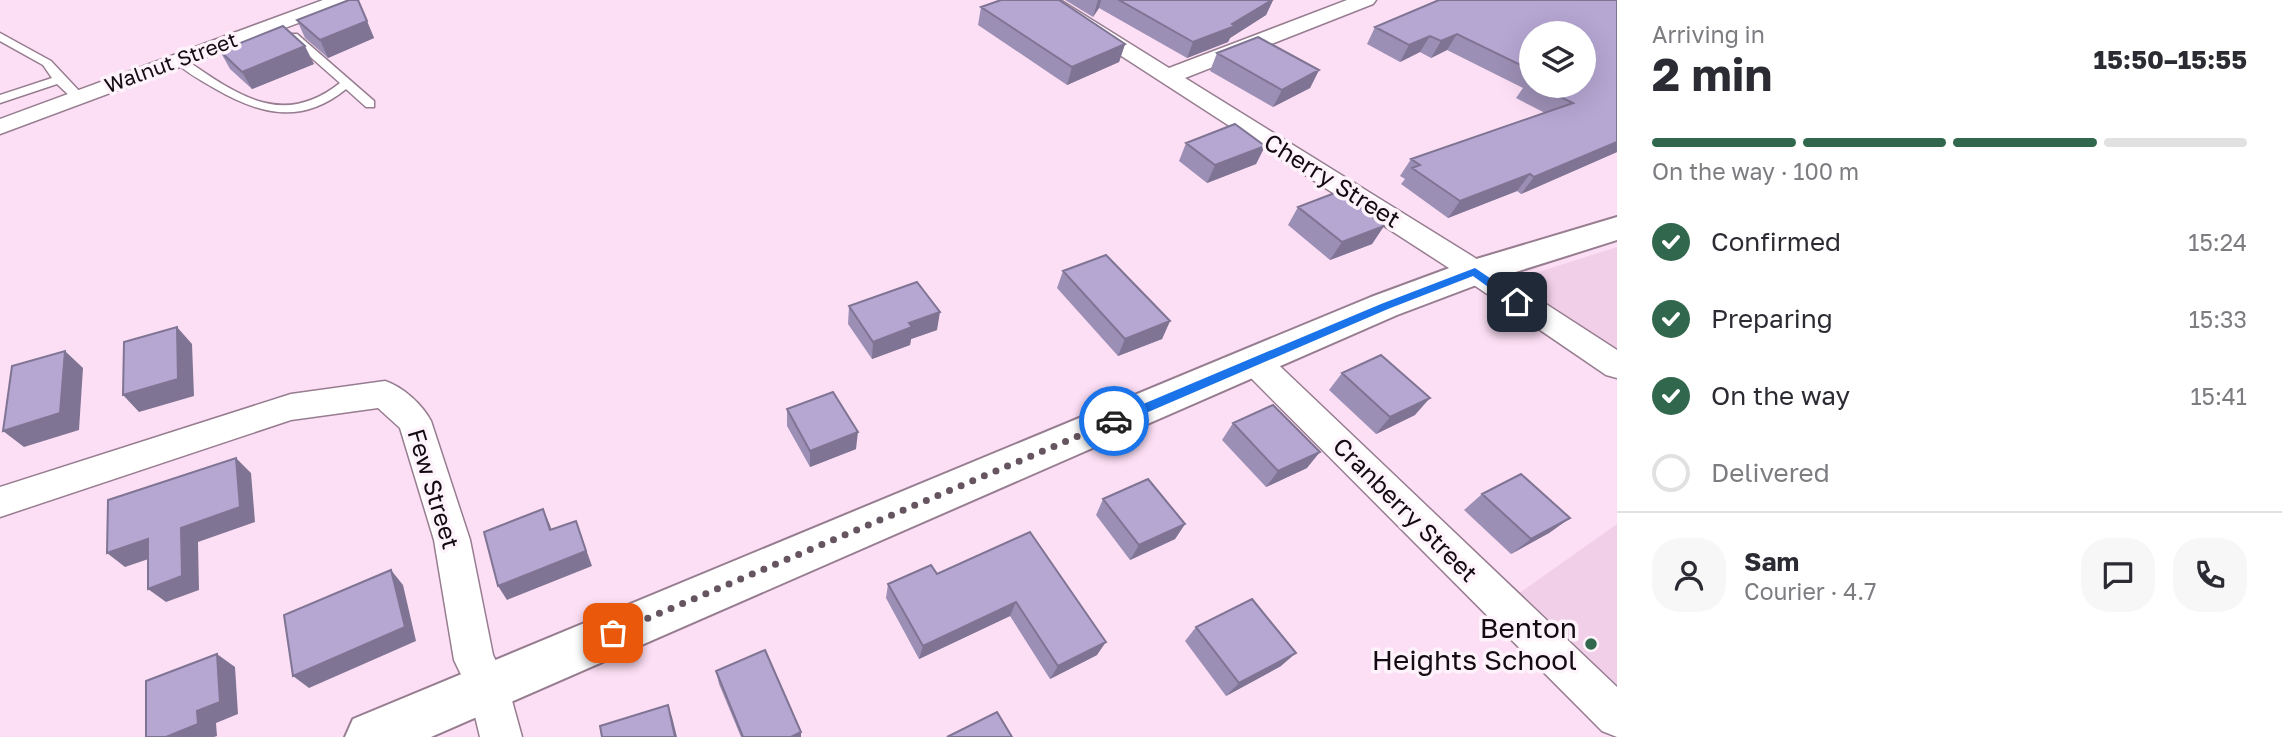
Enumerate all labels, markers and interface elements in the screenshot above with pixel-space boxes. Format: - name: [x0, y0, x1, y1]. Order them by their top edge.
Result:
- text: Arriving in: [1652, 20, 1765, 48]
- map controls: [1519, 21, 1596, 98]
- button: layers: [1519, 21, 1596, 98]
- street label: Walnut Street: [101, 26, 241, 98]
- text: 15:50–15:55: [2094, 44, 2247, 75]
- text: 2 min: [1652, 46, 1772, 101]
- street label: Cherry Street: [1259, 126, 1406, 233]
- text: On the way · 100 m: [1652, 157, 1859, 185]
- icon: check: [1652, 223, 1690, 261]
- text: Confirmed: [1711, 226, 1841, 257]
- text: 15:24: [2188, 228, 2247, 256]
- pin: [1487, 272, 1547, 332]
- icon: home: [1498, 283, 1536, 321]
- icon: check: [1652, 300, 1690, 338]
- text: Preparing: [1711, 303, 1833, 334]
- text: 15:33: [2189, 305, 2247, 333]
- icon: check: [1652, 377, 1690, 415]
- text: On the way: [1711, 380, 1850, 411]
- text: 15:41: [2190, 382, 2247, 410]
- courier: [1079, 386, 1149, 456]
- icon: car: [1095, 402, 1133, 440]
- street label: Few Street: [402, 425, 466, 552]
- street label: Cranberry Street: [1328, 431, 1484, 587]
- text: Delivered: [1711, 457, 1830, 488]
- button: person: [1652, 538, 1726, 612]
- button: chat: [2081, 538, 2155, 612]
- button: phone: [2173, 538, 2247, 612]
- text: Sam: [1744, 546, 1799, 577]
- text: Courier · 4.7: [1744, 577, 1876, 605]
- pin: [583, 603, 643, 663]
- place label: Benton Heights School: [1372, 611, 1577, 676]
- icon: bag: [594, 614, 632, 652]
- marker: Benton Heights School: [1583, 636, 1599, 652]

